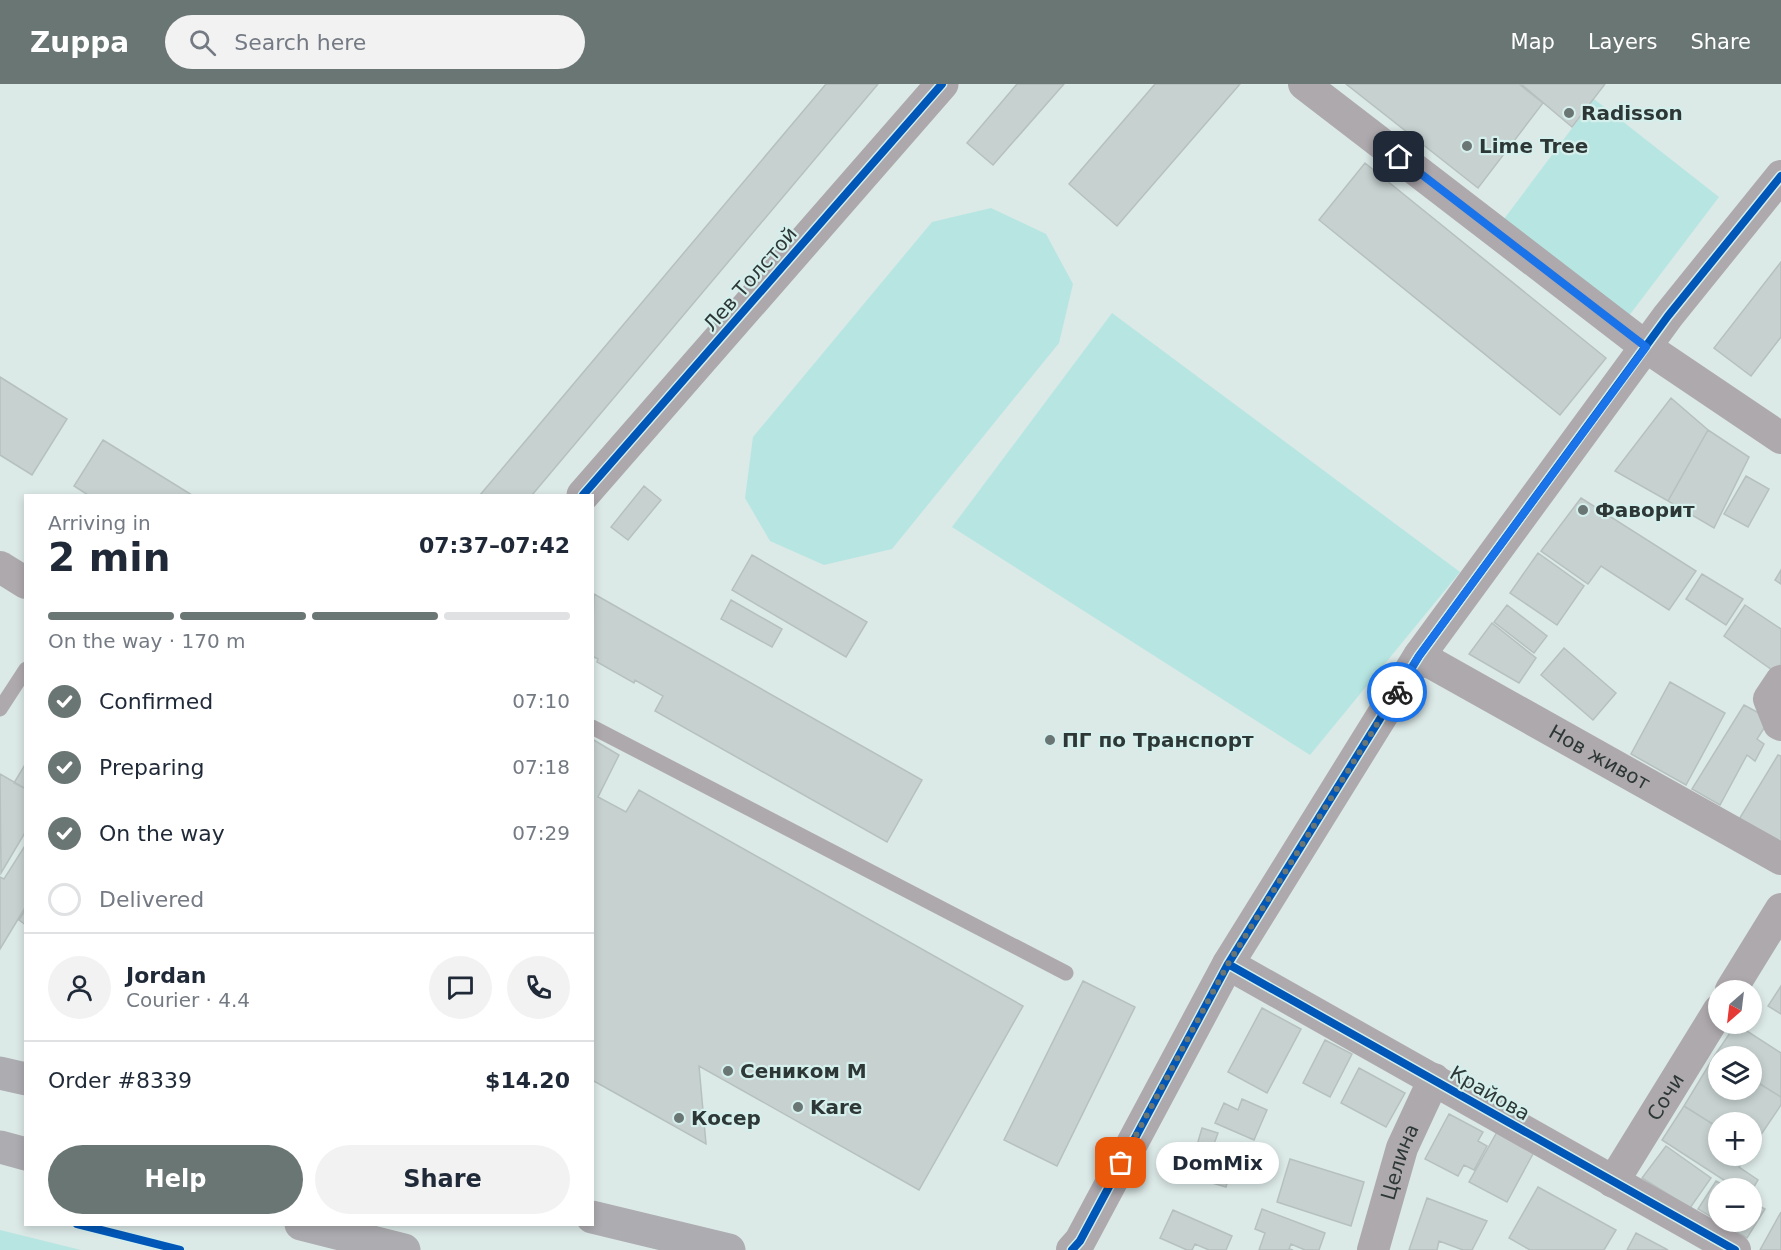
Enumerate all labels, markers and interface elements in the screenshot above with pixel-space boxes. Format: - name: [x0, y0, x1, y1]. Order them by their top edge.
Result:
- search box: [165, 15, 585, 69]
- text: Zuppa: [30, 26, 129, 59]
- icon: search: [186, 26, 219, 59]
- text: Search here: [234, 30, 366, 55]
- text: Map: [1511, 30, 1555, 54]
- text: Layers: [1588, 30, 1657, 54]
- text: Share: [1690, 30, 1751, 54]
- place label: Radisson: [1581, 101, 1683, 125]
- marker: Radisson: [1562, 106, 1576, 120]
- pin: [1373, 131, 1424, 182]
- place label: Lime Tree: [1479, 134, 1588, 158]
- marker: Lime Tree: [1460, 139, 1474, 153]
- icon: home: [1382, 140, 1415, 173]
- street label: Лев Толстой: [698, 222, 802, 336]
- place label: Фаворит: [1595, 498, 1695, 522]
- marker: Фаворит: [1576, 503, 1590, 517]
- text: Arriving in: [48, 511, 151, 535]
- text: 07:37–07:42: [419, 533, 570, 558]
- text: 2 min: [48, 535, 170, 580]
- text: On the way · 170 m: [48, 629, 246, 653]
- courier: [1367, 662, 1427, 722]
- icon: bike: [1381, 676, 1414, 709]
- icon: check: [48, 685, 81, 718]
- text: Confirmed: [99, 689, 213, 714]
- text: 07:10: [512, 689, 570, 713]
- street label: Нов живот: [1545, 719, 1655, 795]
- place label: ПГ по Транспорт: [1062, 728, 1254, 752]
- marker: ПГ по Транспорт: [1043, 733, 1057, 747]
- icon: check: [48, 751, 81, 784]
- text: Preparing: [99, 755, 205, 780]
- text: 07:18: [512, 755, 570, 779]
- icon: check: [48, 817, 81, 850]
- text: On the way: [99, 821, 225, 846]
- text: 07:29: [512, 821, 570, 845]
- text: Delivered: [99, 887, 204, 912]
- button: person: [48, 956, 111, 1019]
- button: chat: [429, 956, 492, 1019]
- button: phone: [507, 956, 570, 1019]
- text: Jordan: [126, 963, 206, 988]
- north arrow: [1708, 980, 1762, 1034]
- map controls: [1708, 980, 1762, 1232]
- text: Courier · 4.4: [126, 988, 250, 1012]
- button: layers: [1708, 1046, 1762, 1100]
- place label: Сеником М: [740, 1059, 867, 1083]
- street label: Крайова: [1446, 1060, 1534, 1126]
- marker: Сеником М: [721, 1064, 735, 1078]
- text: Order #8339: [48, 1068, 192, 1093]
- text: $14.20: [485, 1068, 570, 1093]
- street label: Сочи: [1642, 1069, 1689, 1125]
- place label: Kare: [810, 1095, 862, 1119]
- marker: Kare: [791, 1100, 805, 1114]
- place label: Косер: [691, 1106, 761, 1130]
- marker: Косер: [672, 1111, 686, 1125]
- button: +: [1708, 1112, 1762, 1166]
- street label: Целина: [1376, 1120, 1424, 1203]
- pin: [1095, 1137, 1146, 1188]
- callout: DomMix: [1157, 1142, 1280, 1184]
- button: Help: [48, 1145, 303, 1214]
- button: Share: [315, 1145, 570, 1214]
- icon: bag: [1104, 1146, 1137, 1179]
- text: DomMix: [1172, 1151, 1263, 1175]
- button: −: [1708, 1178, 1762, 1232]

